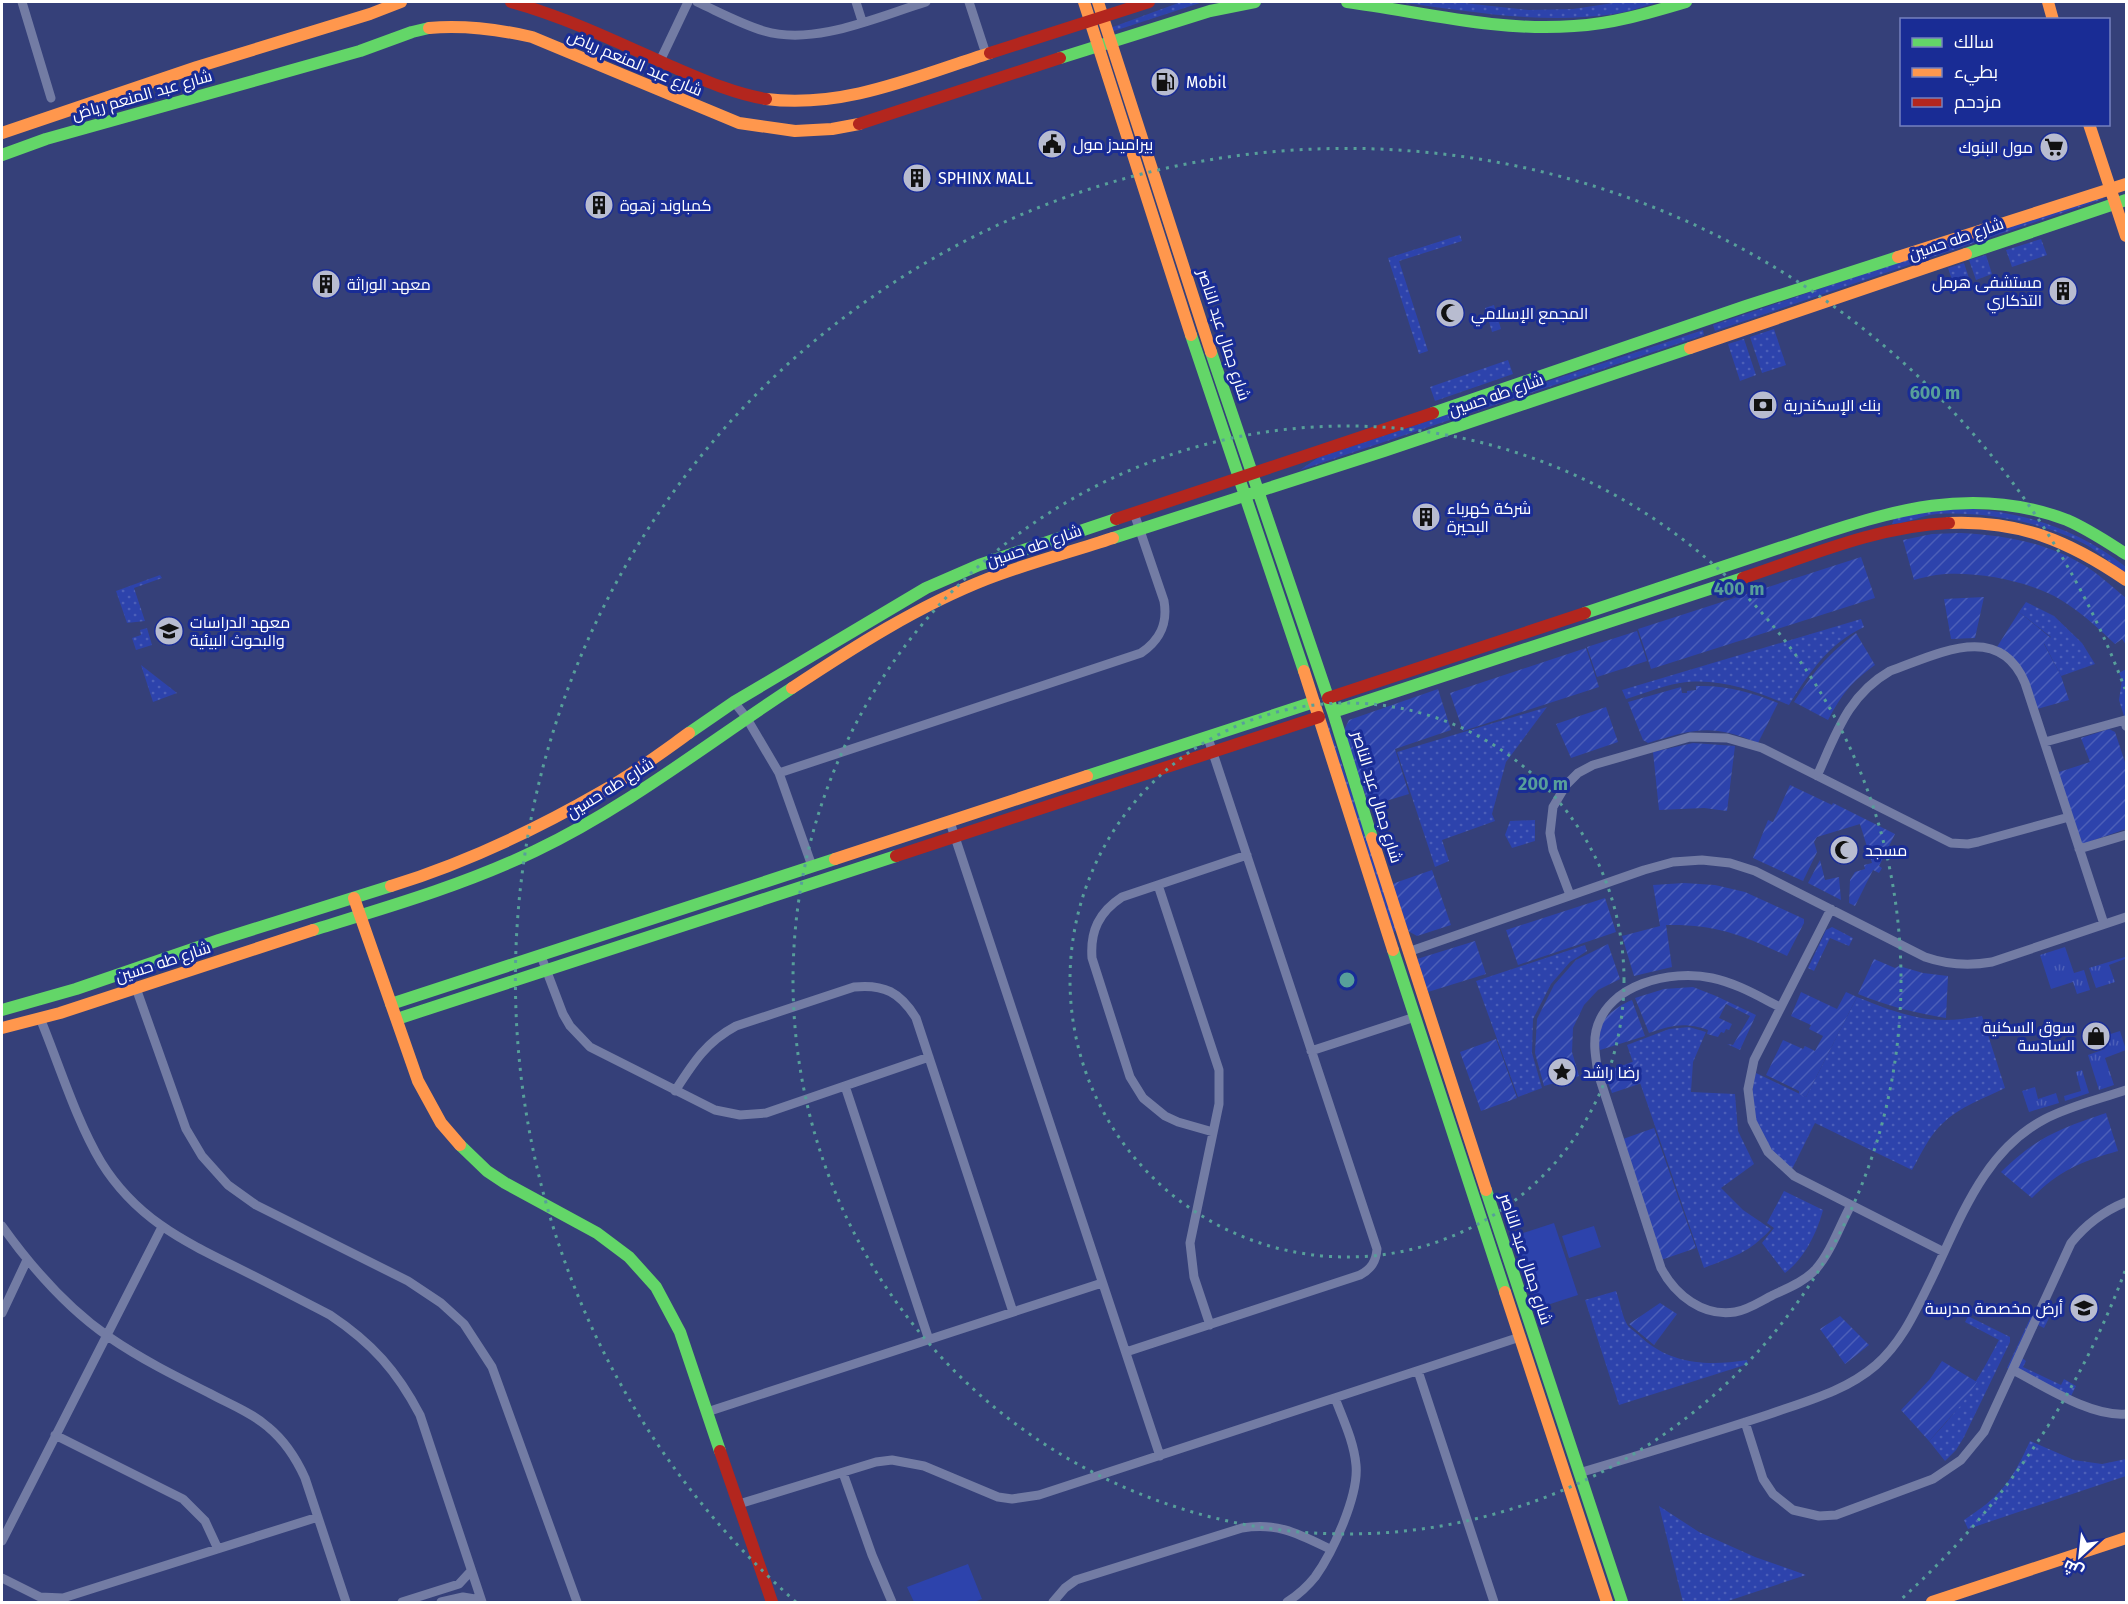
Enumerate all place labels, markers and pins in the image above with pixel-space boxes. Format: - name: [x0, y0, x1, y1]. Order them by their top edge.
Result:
- fuel station icon: Mobil: [1149, 66, 1181, 98]
- place label: Mobil: [1186, 73, 1227, 92]
- public building icon: بيراميدز مول: [1036, 128, 1068, 160]
- supermarket icon: مول البنوك: [2038, 131, 2070, 163]
- place label: بيراميدز مول: [1073, 135, 1153, 155]
- place label: مول البنوك: [1959, 138, 2033, 158]
- building icon: SPHINX MALL: [901, 162, 933, 194]
- place label: SPHINX MALL: [938, 169, 1033, 188]
- building icon: كمباوند زهوة: [583, 189, 615, 221]
- place label: كمباوند زهوة: [620, 196, 712, 215]
- building icon: معهد الوراثة: [310, 268, 342, 300]
- place label: مستشفى هرمل التذكاري: [1932, 273, 2042, 314]
- place label: معهد الوراثة: [347, 275, 431, 295]
- building icon: مستشفى هرمل التذكاري: [2047, 275, 2079, 307]
- mosque icon: المجمع الإسلامي: [1434, 297, 1466, 329]
- place label: المجمع الإسلامي: [1471, 304, 1588, 327]
- bank icon: بنك الإسكندرية: [1747, 389, 1779, 421]
- place label: بنك الإسكندرية: [1784, 396, 1881, 415]
- place label: شركة كهرباء البحيرة: [1447, 499, 1531, 536]
- building icon: شركة كهرباء البحيرة: [1410, 501, 1442, 533]
- place label: معهد الدراسات والبحوث البيئية: [190, 613, 290, 650]
- school or university icon: معهد الدراسات والبحوث البيئية: [153, 615, 185, 647]
- mosque icon: مسجد: [1828, 834, 1860, 866]
- place label: مسجد: [1865, 841, 1907, 860]
- centre of rings: [1337, 970, 1357, 990]
- place label: سوق السكنية السادسة: [1983, 1018, 2075, 1055]
- shop icon: سوق السكنية السادسة: [2080, 1020, 2112, 1052]
- place icon: رضا راشد: [1546, 1056, 1578, 1088]
- place label: رضا راشد: [1583, 1063, 1640, 1082]
- school or university icon: أرض مخصصة مدرسة: [2068, 1292, 2100, 1324]
- place label: أرض مخصصة مدرسة: [1925, 1299, 2063, 1319]

